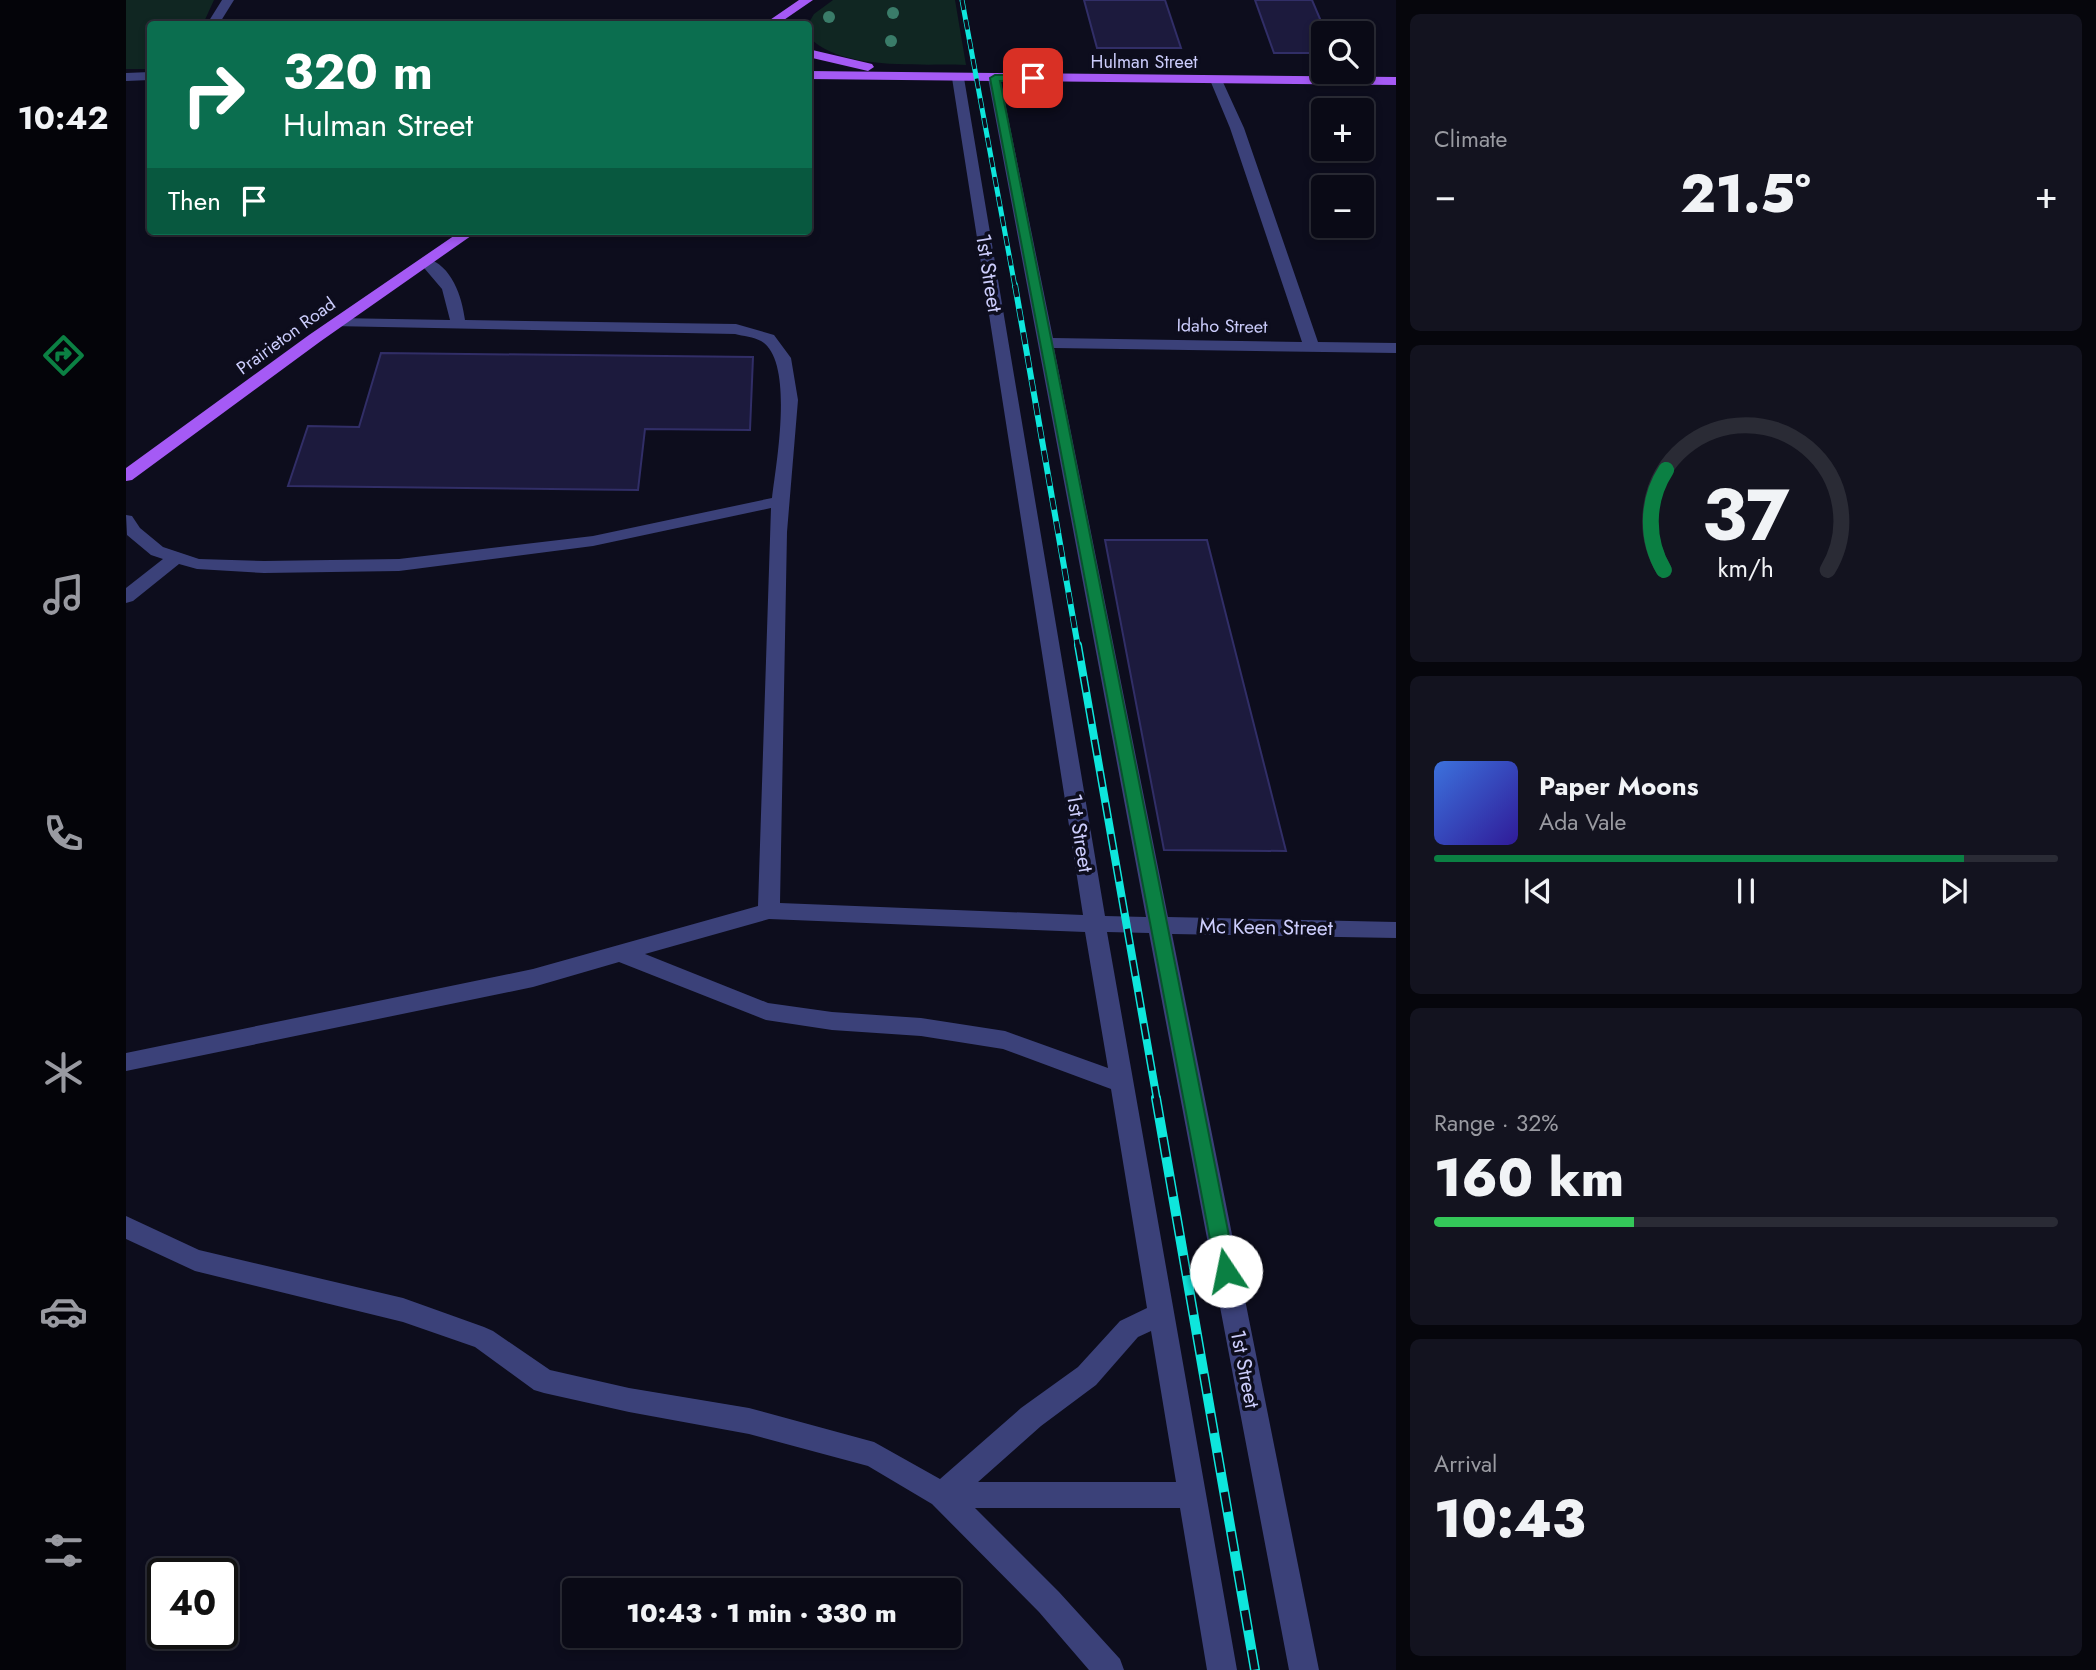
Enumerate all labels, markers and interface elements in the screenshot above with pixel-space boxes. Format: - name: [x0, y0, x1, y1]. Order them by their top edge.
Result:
- map controls: [1311, 21, 1374, 238]
- button: search: [1311, 21, 1374, 84]
- text: 320 m: [283, 37, 433, 107]
- pin: [1003, 48, 1063, 108]
- icon: right: [168, 49, 259, 140]
- street label: Hulman Street: [1091, 49, 1198, 75]
- icon: arrive: [1014, 59, 1052, 97]
- text: 10:42: [17, 95, 109, 141]
- button: +: [1311, 98, 1374, 161]
- text: Hulman Street: [283, 102, 473, 148]
- text: Climate: [1434, 122, 1507, 156]
- text: 21.5°: [1680, 156, 1811, 232]
- text: −: [1434, 167, 1456, 222]
- text: +: [2035, 167, 2058, 222]
- button: −: [1311, 175, 1374, 238]
- text: Then: [168, 182, 221, 220]
- icon: arrive: [235, 182, 273, 220]
- street label: 1st Street: [968, 231, 1010, 315]
- street label: Prairieton Road: [231, 291, 341, 381]
- street label: Idaho Street: [1176, 312, 1268, 340]
- icon: directions: [39, 331, 88, 380]
- text: 37: [1702, 462, 1790, 567]
- text: km/h: [1718, 550, 1774, 586]
- icon: music: [39, 570, 88, 619]
- text: Paper Moons: [1539, 767, 1699, 805]
- street label: 1st Street: [1059, 791, 1101, 875]
- text: Ada Vale: [1539, 805, 1626, 839]
- icon: phone: [39, 809, 88, 858]
- icon: previous: [1519, 872, 1557, 910]
- icon: pause: [1727, 872, 1765, 910]
- icon: next: [1935, 872, 1973, 910]
- street label: Mc Keen Street: [1199, 911, 1333, 943]
- icon: climate: [39, 1048, 88, 1097]
- text: Range · 32%: [1434, 1106, 1559, 1140]
- text: 160 km: [1434, 1140, 1624, 1216]
- position arrow: [1189, 1234, 1263, 1308]
- icon: car: [39, 1287, 88, 1336]
- street label: 1st Street: [1223, 1327, 1267, 1411]
- text: Arrival: [1434, 1447, 1497, 1481]
- text: 10:43: [1434, 1481, 1585, 1557]
- icon: filters: [39, 1526, 88, 1575]
- speed limit sign: 40: [147, 1558, 238, 1649]
- text: 10:43 · 1 min · 330 m: [626, 1594, 897, 1632]

